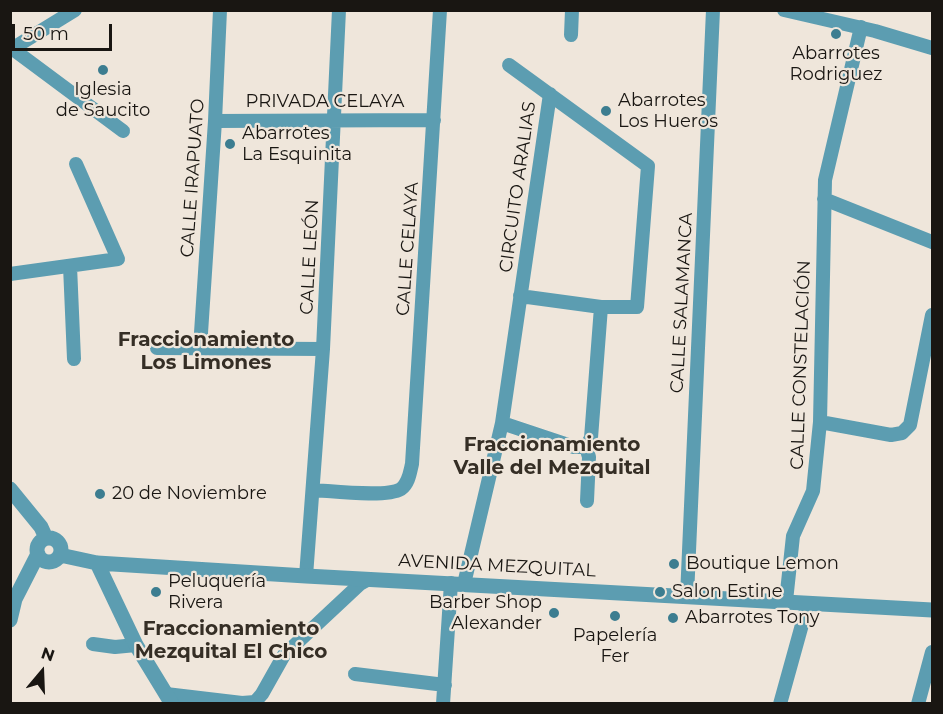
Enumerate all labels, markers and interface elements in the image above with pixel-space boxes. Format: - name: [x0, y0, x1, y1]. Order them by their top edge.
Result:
- scale bar: [15, 12, 116, 50]
- text: 50 m: [23, 23, 69, 45]
- marker: Abarrotes Rodriguez: [829, 27, 843, 41]
- place label: Abarrotes Rodriguez: [790, 43, 882, 86]
- marker: Iglesia de Saucito: [96, 63, 110, 77]
- place label: Iglesia de Saucito: [56, 79, 150, 122]
- place label: Abarrotes Los Hueros: [618, 90, 718, 132]
- street label: PRIVADA CELAYA: [245, 91, 405, 113]
- street label: CALLE IRAPUATO: [177, 98, 209, 258]
- street label: CIRCUITO ARALIAS: [495, 100, 541, 274]
- marker: Abarrotes Los Hueros: [599, 104, 613, 118]
- place label: Abarrotes La Esquinita: [242, 123, 352, 166]
- marker: Abarrotes La Esquinita: [223, 137, 237, 151]
- street label: CALLE CELAYA: [393, 181, 423, 317]
- street label: CALLE LEÓN: [296, 199, 324, 315]
- street label: CALLE SALAMANCA: [666, 212, 698, 394]
- street label: CALLE CONSTELACIÓN: [787, 260, 815, 470]
- district label: Fraccionamiento Los Limones: [118, 328, 294, 375]
- district label: Fraccionamiento Valle del Mezquital: [453, 433, 651, 480]
- place label: 20 de Noviembre: [112, 483, 267, 505]
- marker: 20 de Noviembre: [93, 487, 107, 501]
- street label: AVENIDA MEZQUITAL: [398, 550, 596, 582]
- place label: Boutique Lemon: [686, 553, 839, 575]
- marker: Boutique Lemon: [667, 557, 681, 571]
- place label: Peluquería Rivera: [168, 571, 266, 614]
- place label: Salon Estine: [672, 581, 783, 603]
- marker: Peluquería Rivera: [149, 585, 163, 599]
- marker: Salon Estine: [653, 585, 667, 599]
- place label: Barber Shop Alexander: [429, 592, 542, 634]
- marker: Barber Shop Alexander: [547, 606, 561, 620]
- place label: Abarrotes Tony: [685, 607, 820, 629]
- marker: Papelería Fer: [608, 609, 622, 623]
- marker: Abarrotes Tony: [666, 611, 680, 625]
- district label: Fraccionamiento Mezquital El Chico: [135, 617, 327, 664]
- place label: Papelería Fer: [573, 625, 657, 668]
- north arrow: [12, 642, 72, 702]
- text: N: [39, 643, 57, 666]

